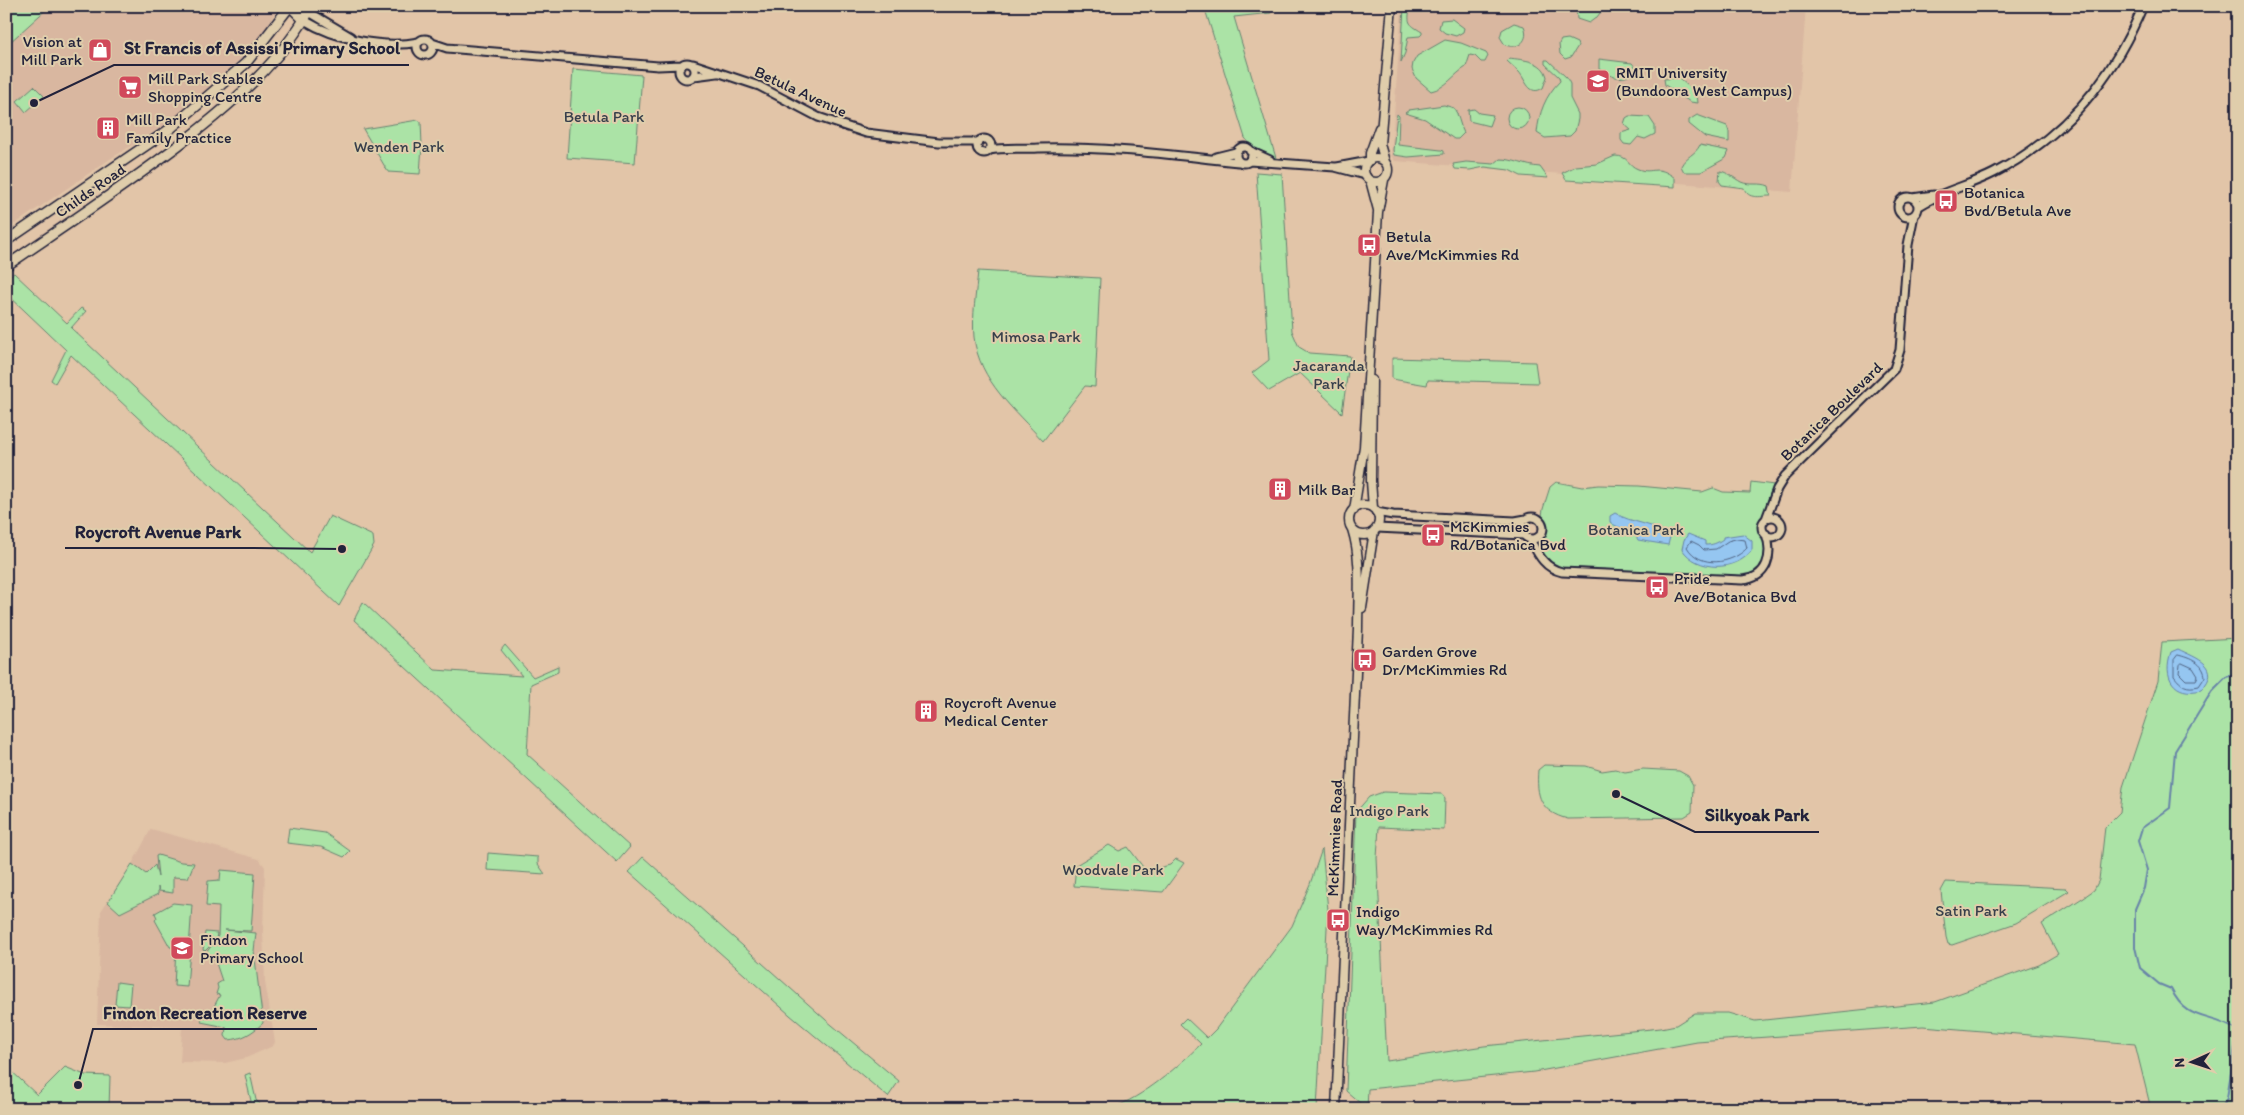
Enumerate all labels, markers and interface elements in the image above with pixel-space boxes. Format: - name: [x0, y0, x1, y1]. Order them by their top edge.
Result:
- place label: Vision at Mill Park: [21, 32, 83, 69]
- callout: St Francis of Assissi Primary School: [114, 32, 409, 65]
- shop icon: Vision at Mill Park: [87, 37, 113, 63]
- text: St Francis of Assissi Primary School: [124, 37, 401, 59]
- street label: Betula Avenue: [751, 62, 850, 121]
- place label: RMIT University (Bundoora West Campus): [1616, 63, 1792, 100]
- school or university icon: RMIT University (Bundoora West Campus): [1585, 68, 1611, 94]
- place label: Mill Park Stables Shopping Centre: [148, 69, 264, 106]
- supermarket icon: Mill Park Stables Shopping Centre: [117, 74, 143, 100]
- park label: Betula Park: [564, 107, 645, 126]
- place label: Mill Park Family Practice: [126, 110, 232, 147]
- building icon: Mill Park Family Practice: [95, 115, 121, 141]
- park label: Wenden Park: [354, 137, 444, 156]
- street label: Childs Road: [51, 159, 130, 222]
- place label: Botanica Bvd/Betula Ave: [1964, 183, 2071, 220]
- bus stop icon: Botanica Bvd/Betula Ave: [1933, 188, 1959, 214]
- place label: Betula Ave/McKimmies Rd: [1386, 227, 1520, 264]
- bus stop icon: Betula Ave/McKimmies Rd: [1356, 232, 1382, 258]
- park label: Mimosa Park: [992, 327, 1081, 346]
- park label: Jacaranda Park: [1293, 356, 1366, 393]
- street label: Botanica Boulevard: [1776, 358, 1886, 465]
- building icon: Milk Bar: [1267, 476, 1293, 502]
- place label: Milk Bar: [1298, 480, 1356, 499]
- callout: Roycroft Avenue Park: [65, 515, 251, 548]
- place label: McKimmies Rd/Botanica Bvd: [1450, 517, 1566, 554]
- park label: Botanica Park: [1588, 520, 1684, 539]
- text: Roycroft Avenue Park: [75, 521, 242, 543]
- bus stop icon: McKimmies Rd/Botanica Bvd: [1420, 522, 1446, 548]
- place label: Pride Ave/Botanica Bvd: [1674, 569, 1797, 606]
- bus stop icon: Pride Ave/Botanica Bvd: [1644, 574, 1670, 600]
- place label: Garden Grove Dr/McKimmies Rd: [1382, 642, 1507, 679]
- bus stop icon: Garden Grove Dr/McKimmies Rd: [1352, 647, 1378, 673]
- place label: Roycroft Avenue Medical Center: [944, 693, 1057, 730]
- building icon: Roycroft Avenue Medical Center: [913, 698, 939, 724]
- street label: McKimmies Road: [1323, 779, 1346, 897]
- callout: Silkyoak Park: [1695, 799, 1819, 832]
- park label: Indigo Park: [1349, 801, 1429, 820]
- text: Silkyoak Park: [1705, 804, 1810, 826]
- park label: Woodvale Park: [1062, 860, 1164, 879]
- park label: Satin Park: [1935, 901, 2007, 920]
- place label: Indigo Way/McKimmies Rd: [1356, 902, 1493, 939]
- bus stop icon: Indigo Way/McKimmies Rd: [1325, 907, 1351, 933]
- place label: Findon Primary School: [200, 930, 304, 967]
- school or university icon: Findon Primary School: [169, 935, 195, 961]
- callout: Findon Recreation Reserve: [93, 996, 317, 1029]
- text: Findon Recreation Reserve: [103, 1002, 308, 1024]
- north arrow: [2166, 1038, 2216, 1088]
- text: N: [2171, 1057, 2188, 1068]

